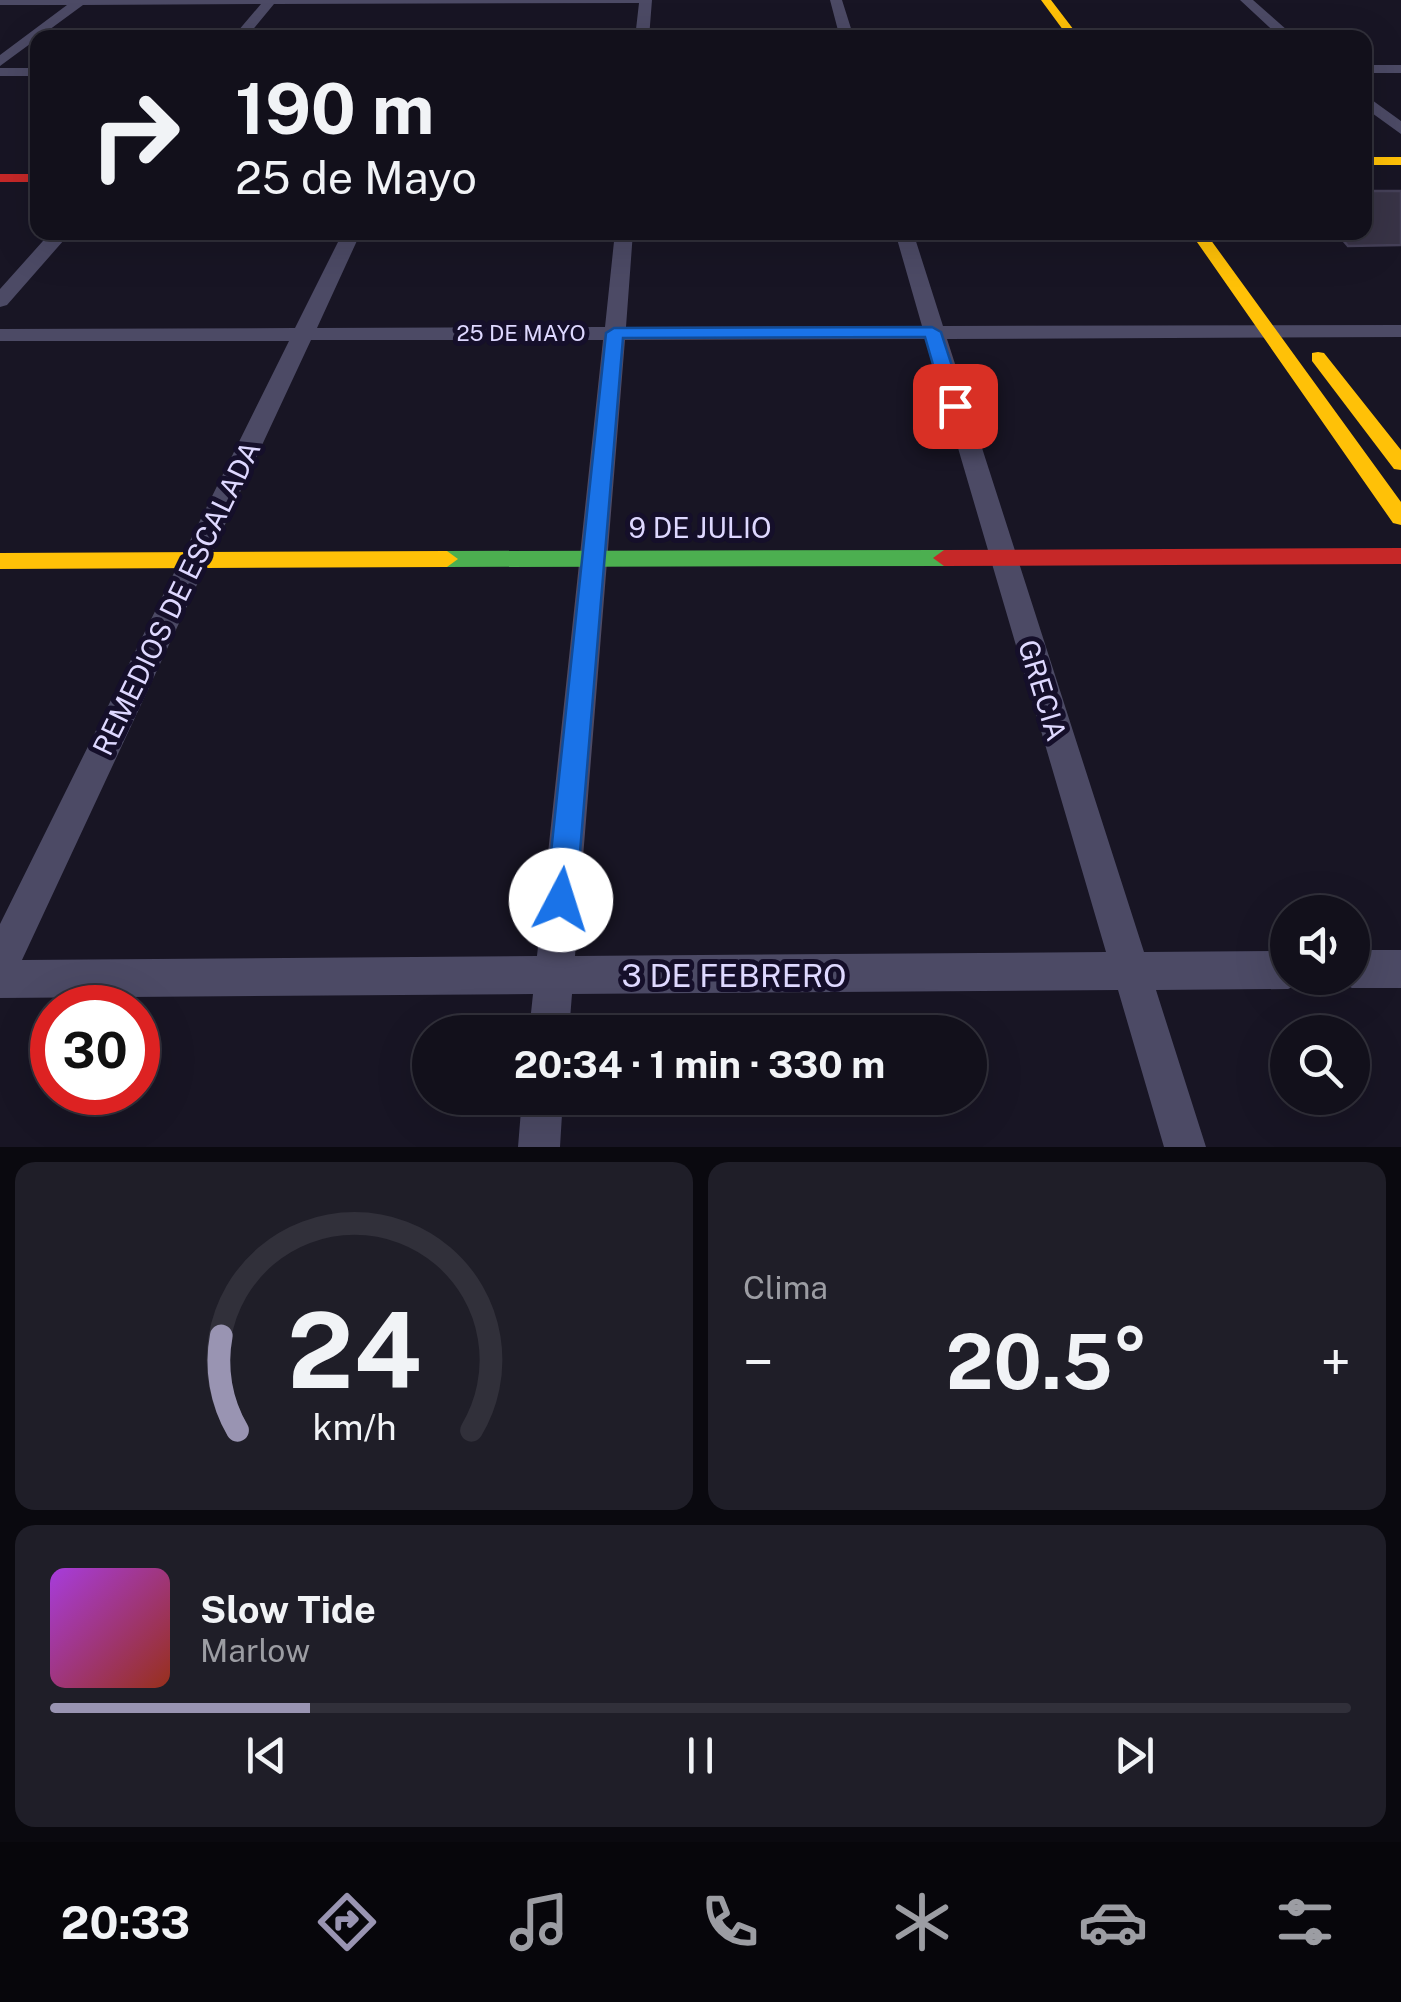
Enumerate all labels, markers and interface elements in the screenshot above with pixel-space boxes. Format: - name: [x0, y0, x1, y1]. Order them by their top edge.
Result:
- text: 190 m: [235, 67, 434, 150]
- icon: right: [70, 70, 200, 200]
- text: 25 de Mayo: [235, 151, 477, 204]
- street label: 25 DE MAYO: [456, 320, 586, 346]
- pin: [913, 364, 998, 449]
- icon: arrive: [928, 379, 983, 434]
- street label: REMEDIOS DE ESCALADA: [85, 436, 267, 760]
- street label: 9 DE JULIO: [628, 511, 772, 544]
- street label: GRECIA: [1012, 636, 1074, 744]
- position arrow: [509, 848, 613, 952]
- map controls: [1270, 895, 1370, 1115]
- button: sound: [1270, 895, 1370, 995]
- street label: 3 DE FEBRERO: [621, 957, 847, 994]
- speed limit sign: 30: [30, 985, 160, 1115]
- button: search: [1270, 1015, 1370, 1115]
- text: 20:34 · 1 min · 330 m: [514, 1042, 885, 1087]
- text: Clima: [743, 1269, 828, 1306]
- text: 24: [287, 1289, 421, 1411]
- text: 20.5°: [946, 1318, 1148, 1406]
- text: −: [743, 1330, 774, 1394]
- text: +: [1320, 1330, 1351, 1394]
- text: km/h: [312, 1406, 396, 1448]
- text: Slow Tide: [200, 1587, 376, 1632]
- text: Marlow: [200, 1632, 310, 1669]
- icon: previous: [239, 1728, 294, 1783]
- icon: pause: [673, 1728, 728, 1783]
- icon: next: [1107, 1728, 1162, 1783]
- icon: directions: [312, 1887, 382, 1957]
- icon: music: [504, 1887, 574, 1957]
- icon: phone: [695, 1887, 765, 1957]
- icon: climate: [887, 1887, 957, 1957]
- icon: car: [1078, 1887, 1148, 1957]
- icon: filters: [1270, 1887, 1340, 1957]
- text: 20:33: [61, 1896, 190, 1949]

